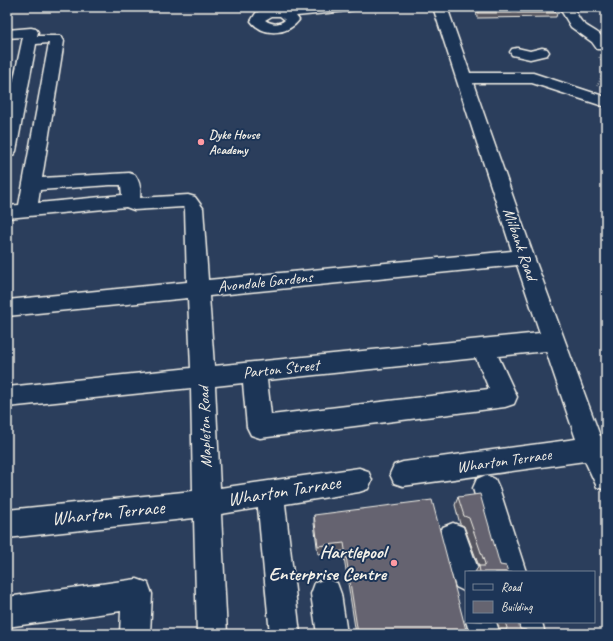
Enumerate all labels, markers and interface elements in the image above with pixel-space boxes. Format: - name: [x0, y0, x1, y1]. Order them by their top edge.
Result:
- place label: Dyke House Academy: [209, 127, 261, 158]
- marker: Dyke House Academy: [196, 137, 206, 147]
- street label: Milbank Road: [498, 205, 543, 285]
- street label: Avondale Gardens: [217, 267, 315, 297]
- street label: Parton Street: [242, 355, 323, 383]
- street label: Mapleton Road: [193, 383, 216, 468]
- street label: Wharton Terrace: [455, 444, 554, 478]
- street label: Wharton Tarrace: [226, 470, 344, 512]
- street label: Wharton Terrace: [51, 495, 167, 531]
- place label: Hartlepool Enterprise Centre: [269, 540, 390, 586]
- marker: Hartlepool Enterprise Centre: [389, 558, 399, 568]
- legend: [465, 571, 595, 623]
- text: Road: [501, 579, 523, 595]
- text: Building: [501, 599, 533, 615]

